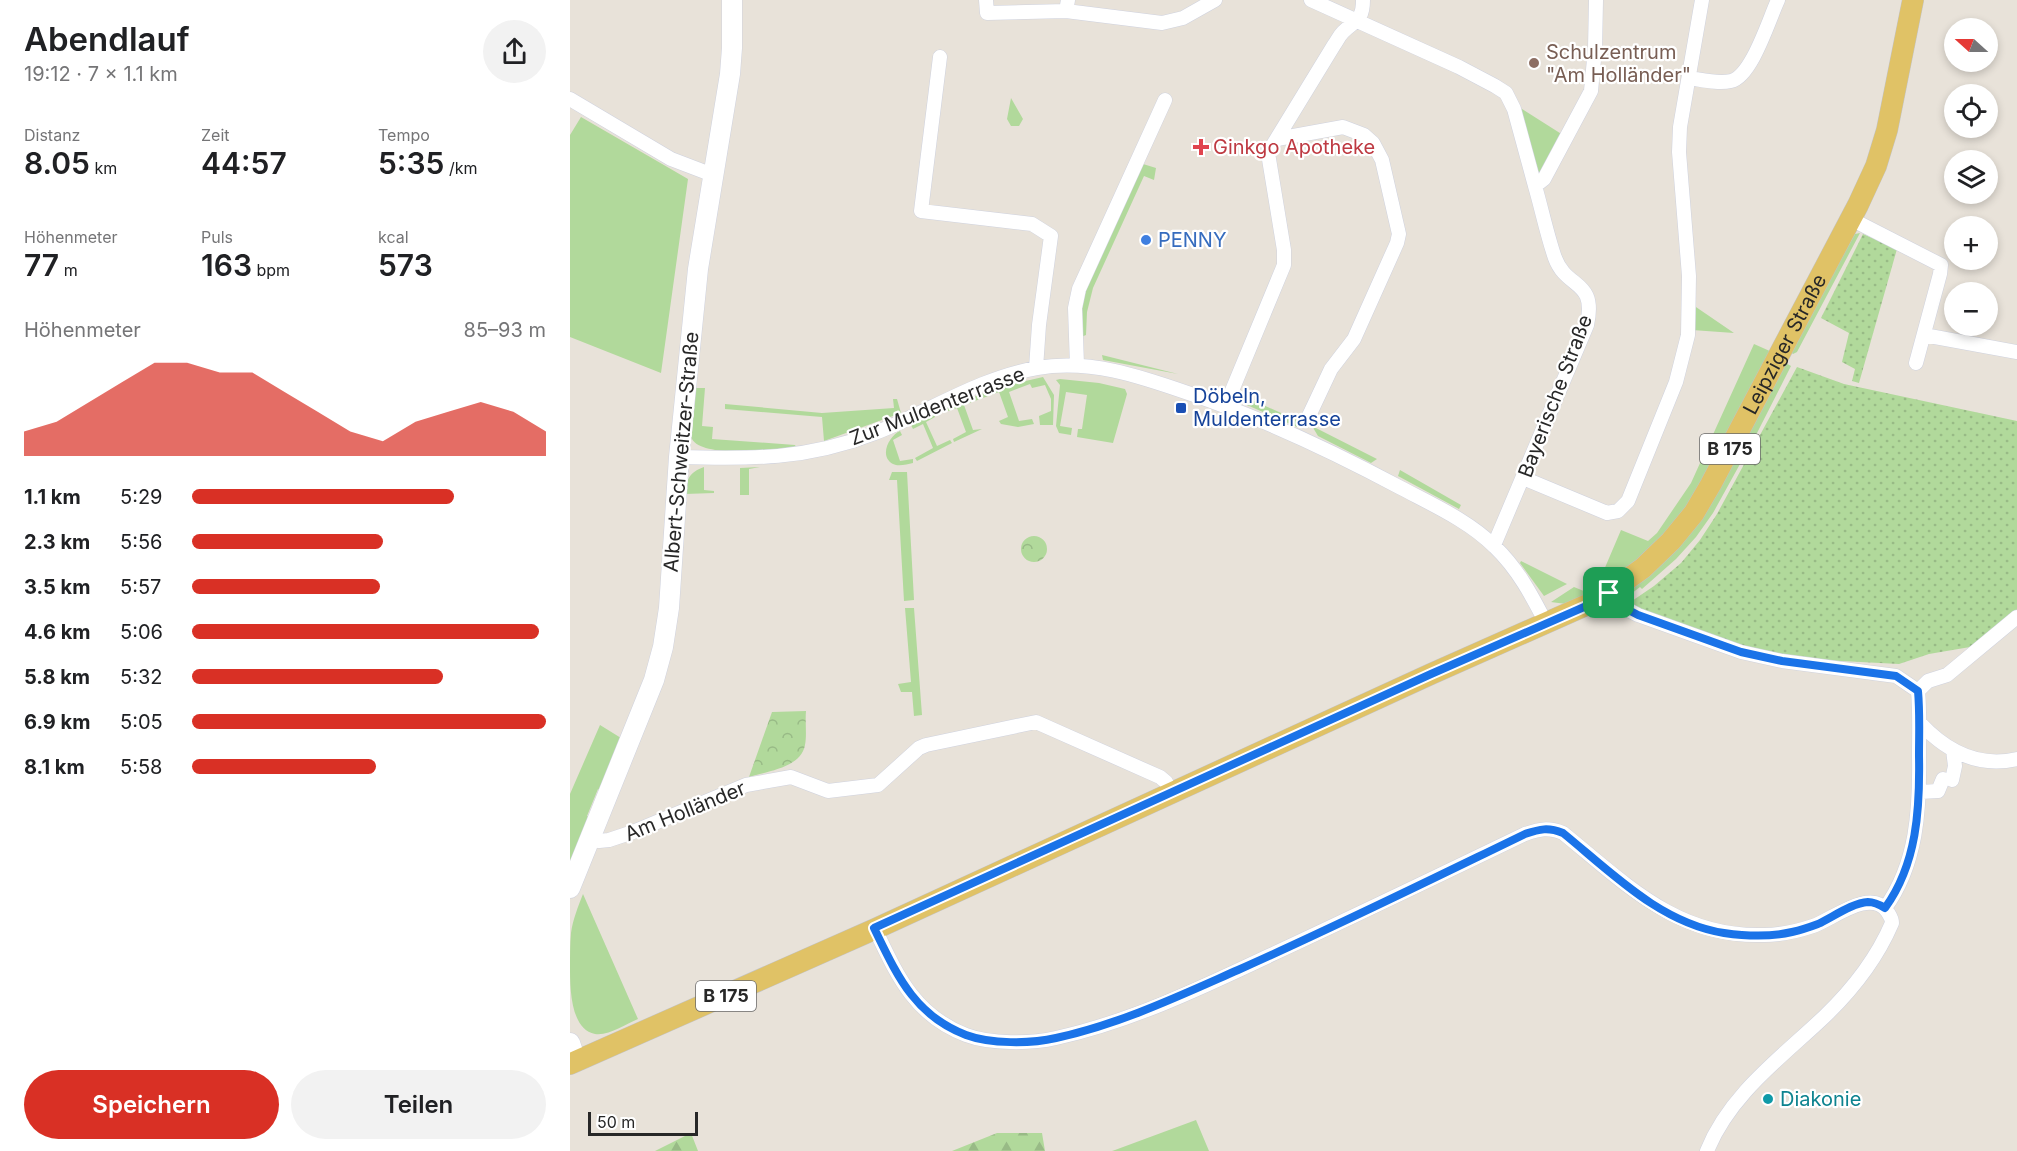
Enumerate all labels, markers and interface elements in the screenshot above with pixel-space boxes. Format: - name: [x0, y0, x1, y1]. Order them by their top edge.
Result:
- north arrow: [1944, 18, 1998, 72]
- map controls: [1944, 18, 1998, 336]
- text: Abendlauf: [24, 19, 190, 59]
- button: share: [483, 20, 546, 83]
- place label: Schulzentrum "Am Holländer": [1546, 40, 1691, 87]
- marker: Schulzentrum "Am Holländer": [1527, 56, 1541, 70]
- text: 19:12 · 7 × 1.1 km: [24, 62, 178, 86]
- button: locate: [1944, 84, 1998, 138]
- text: Distanz: [24, 125, 80, 145]
- text: Zeit: [201, 125, 230, 145]
- text: Tempo: [378, 125, 430, 145]
- place label: Ginkgo Apotheke: [1213, 135, 1375, 159]
- marker: Ginkgo Apotheke: [1194, 140, 1208, 154]
- text: 8.05: [24, 145, 90, 181]
- text: 44:57: [201, 145, 287, 181]
- text: 5:35: [378, 145, 444, 181]
- button: layers: [1944, 150, 1998, 204]
- text: km: [90, 158, 117, 178]
- text: /km: [444, 158, 477, 178]
- button: +: [1944, 216, 1998, 270]
- text: Höhenmeter: [24, 227, 118, 247]
- text: Puls: [201, 227, 233, 247]
- text: kcal: [378, 227, 409, 247]
- place label: PENNY: [1158, 228, 1227, 252]
- marker: PENNY: [1139, 233, 1153, 247]
- text: 77: [24, 247, 59, 283]
- text: 163: [201, 247, 252, 283]
- text: 573: [378, 247, 433, 283]
- text: m: [59, 260, 78, 280]
- text: bpm: [252, 260, 290, 280]
- street label: Leipziger Straße: [1738, 270, 1831, 418]
- button: −: [1944, 282, 1998, 336]
- street label: Bayerische Straße: [1513, 311, 1597, 481]
- text: Höhenmeter: [24, 318, 141, 342]
- text: 85–93 m: [464, 318, 546, 342]
- street label: Albert-Schweitzer-Straße: [659, 331, 703, 573]
- street label: Zur Muldenterrasse: [846, 362, 1028, 450]
- place label: Döbeln, Muldenterrasse: [1193, 384, 1341, 431]
- marker: Döbeln, Muldenterrasse: [1174, 401, 1188, 415]
- road number: B 175: [1700, 434, 1760, 464]
- text: 1.1 km: [24, 485, 81, 509]
- text: 5:29: [120, 485, 163, 509]
- text: 2.3 km: [24, 530, 90, 554]
- text: 5:56: [120, 530, 162, 554]
- pin: [1583, 567, 1634, 618]
- text: 3.5 km: [24, 575, 90, 599]
- text: 5:57: [120, 575, 161, 599]
- icon: arrive: [1592, 576, 1625, 609]
- text: 4.6 km: [24, 620, 91, 644]
- text: 5:06: [120, 620, 163, 644]
- text: 5.8 km: [24, 665, 90, 689]
- text: 5:32: [120, 665, 162, 689]
- text: 6.9 km: [24, 710, 90, 734]
- text: 5:05: [120, 710, 163, 734]
- text: 8.1 km: [24, 755, 85, 779]
- text: 5:58: [120, 755, 162, 779]
- street label: Am Holländer: [621, 776, 749, 846]
- road number: B 175: [696, 981, 756, 1011]
- button: Speichern: [24, 1070, 279, 1139]
- button: Teilen: [291, 1070, 546, 1139]
- place label: Diakonie: [1780, 1087, 1861, 1111]
- marker: Diakonie: [1761, 1092, 1775, 1106]
- scale bar: [588, 1109, 698, 1136]
- text: 50 m: [597, 1112, 635, 1132]

